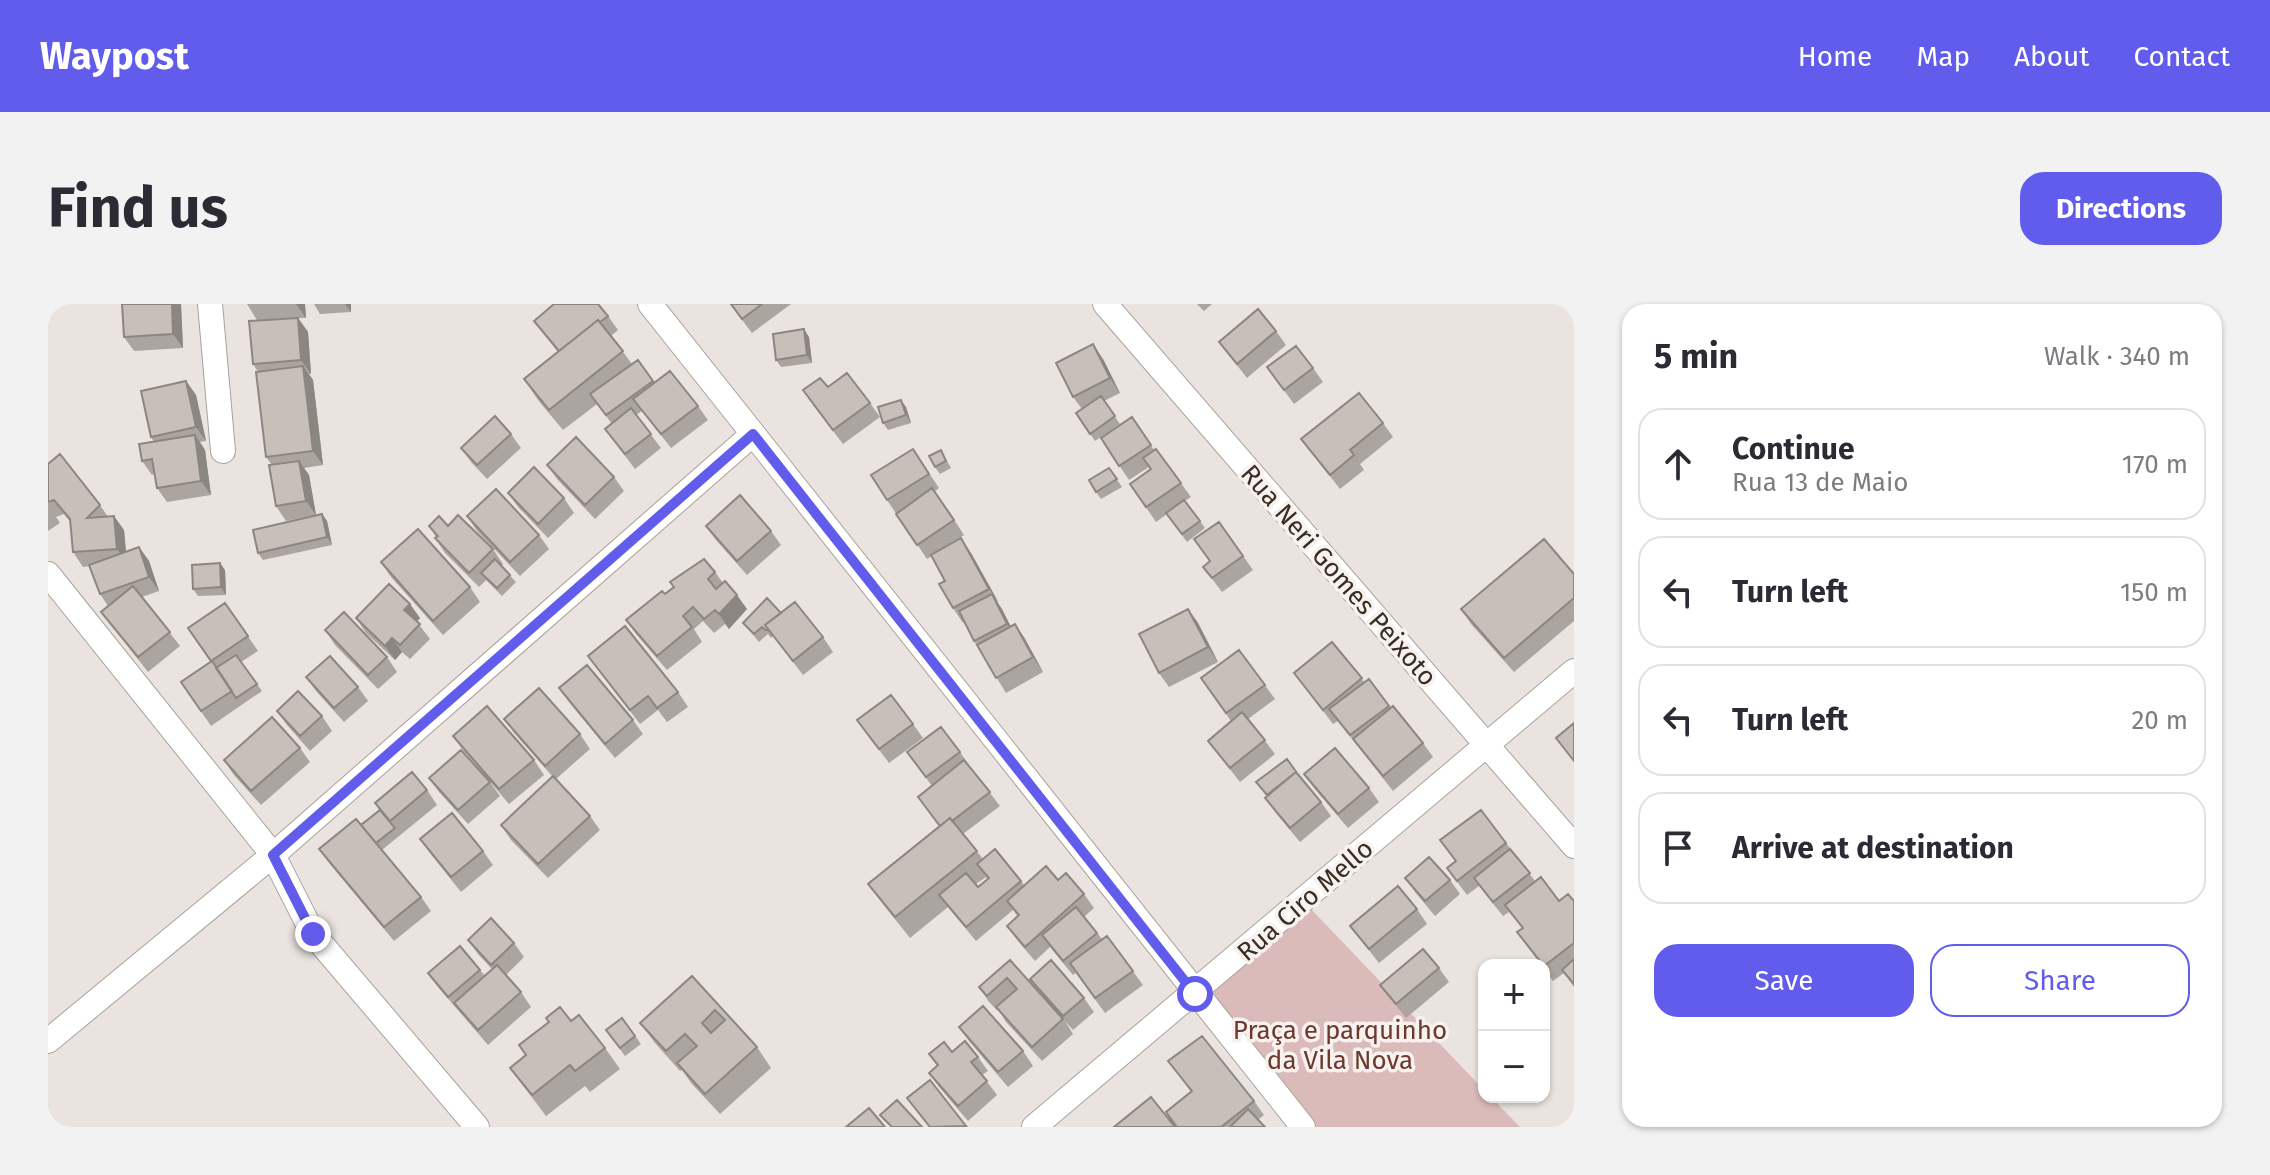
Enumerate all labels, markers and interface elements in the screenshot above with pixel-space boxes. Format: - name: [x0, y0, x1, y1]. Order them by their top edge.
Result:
- text: Waypost: [40, 33, 189, 79]
- text: Home: [1798, 40, 1872, 73]
- text: Map: [1916, 40, 1970, 73]
- text: About: [2014, 40, 2089, 73]
- text: Contact: [2133, 40, 2230, 73]
- button: Directions: [2020, 172, 2222, 245]
- text: Find us: [48, 175, 228, 242]
- text: 5 min: [1654, 336, 1738, 377]
- text: Walk · 340 m: [2044, 341, 2190, 372]
- text: Continue: [1732, 431, 1855, 467]
- icon: ahead: [1656, 442, 1700, 486]
- text: 170 m: [2122, 449, 2188, 480]
- street label: Rua Neri Gomes Peixoto: [1234, 458, 1443, 692]
- text: Rua 13 de Maio: [1732, 467, 1909, 498]
- icon: left: [1656, 570, 1700, 614]
- text: Turn left: [1732, 574, 1848, 610]
- text: 150 m: [2120, 577, 2188, 608]
- icon: left: [1656, 698, 1700, 742]
- text: Turn left: [1732, 702, 1848, 738]
- text: 20 m: [2131, 705, 2188, 736]
- icon: arrive: [1656, 826, 1700, 870]
- text: Arrive at destination: [1732, 830, 2014, 866]
- street label: Rua Ciro Mello: [1231, 833, 1380, 968]
- route end: [295, 916, 331, 952]
- button: Save: [1654, 944, 1914, 1017]
- button: Share: [1930, 944, 2190, 1017]
- map controls: [1478, 959, 1550, 1103]
- button: +: [1478, 959, 1550, 1031]
- route start: [1177, 976, 1213, 1012]
- park label: Praça e parquinho da Vila Nova: [1233, 1015, 1447, 1076]
- button: −: [1478, 1031, 1550, 1103]

